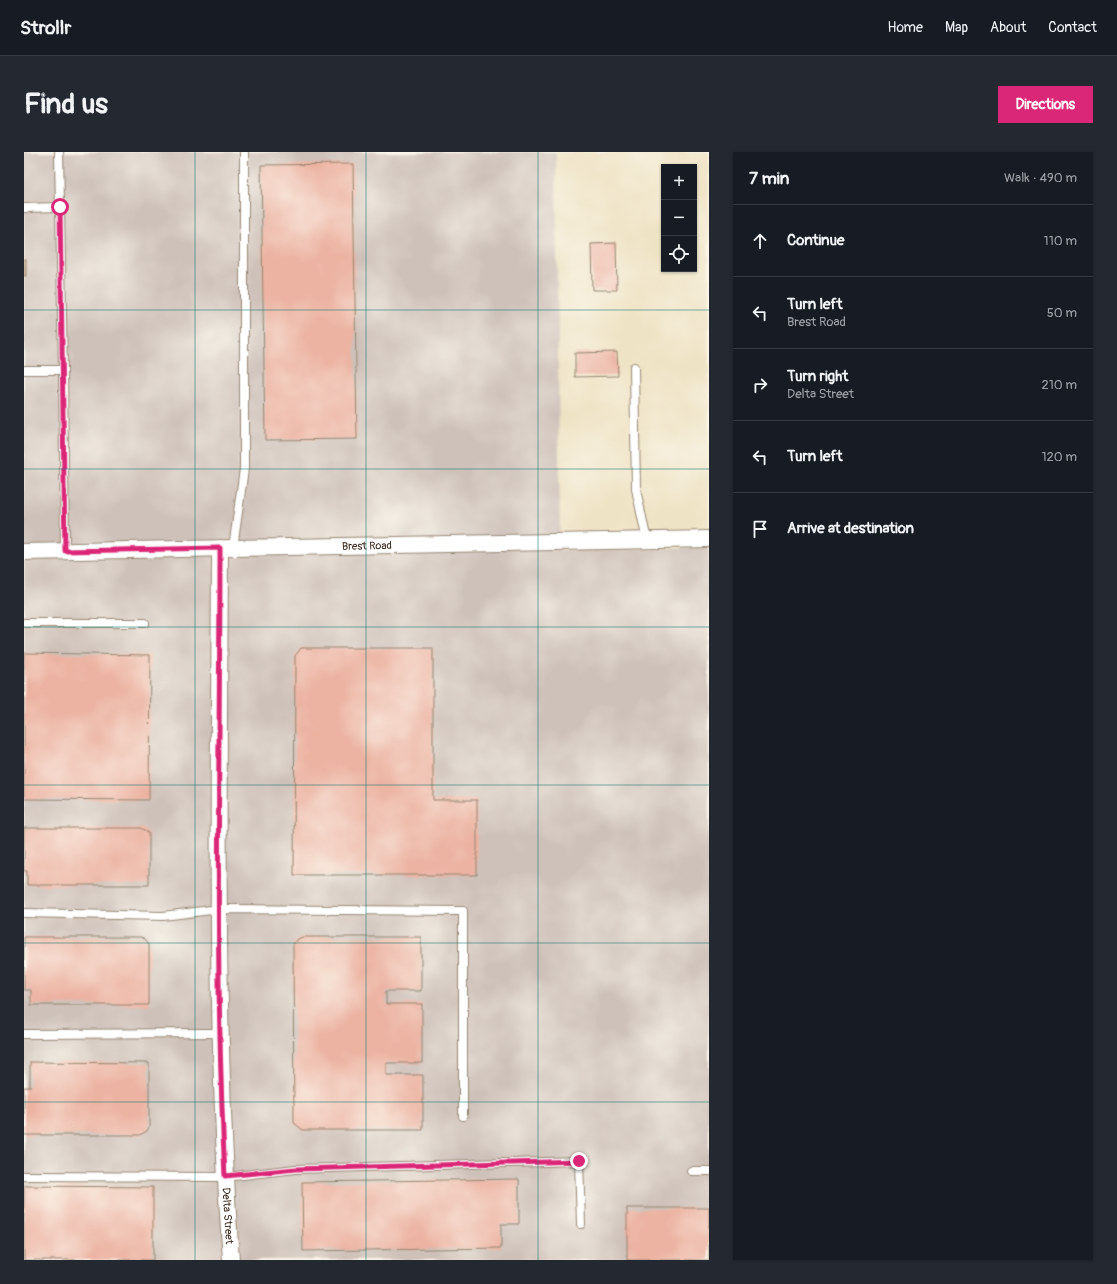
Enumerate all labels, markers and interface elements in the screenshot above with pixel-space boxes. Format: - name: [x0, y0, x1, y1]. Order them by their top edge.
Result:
- text: Strollr: [20, 16, 71, 40]
- text: Home: [888, 19, 923, 36]
- text: Map: [945, 19, 968, 36]
- text: About: [990, 19, 1026, 36]
- text: Contact: [1048, 19, 1097, 36]
- button: Directions: [998, 86, 1093, 123]
- text: Find us: [24, 87, 108, 122]
- map controls: [661, 164, 697, 272]
- button: +: [661, 164, 697, 200]
- text: 7 min: [749, 168, 789, 189]
- text: Walk · 490 m: [1004, 170, 1077, 186]
- route start: [51, 198, 69, 216]
- button: −: [661, 200, 697, 236]
- icon: ahead: [749, 230, 771, 252]
- text: Continue: [787, 231, 845, 250]
- text: 110 m: [1044, 233, 1077, 249]
- button: locate: [661, 236, 697, 272]
- text: Turn left: [787, 295, 843, 314]
- icon: left: [749, 302, 771, 324]
- text: 50 m: [1047, 305, 1077, 321]
- text: Brest Road: [787, 314, 846, 330]
- text: Turn right: [787, 367, 848, 386]
- icon: right: [749, 374, 771, 396]
- text: 210 m: [1041, 377, 1077, 393]
- text: Delta Street: [787, 386, 854, 402]
- icon: left: [749, 446, 771, 468]
- text: Turn left: [787, 447, 843, 466]
- text: 120 m: [1041, 449, 1077, 465]
- icon: arrive: [749, 518, 771, 540]
- text: Arrive at destination: [787, 519, 914, 538]
- street label: Brest Road: [342, 539, 392, 553]
- route end: [570, 1152, 588, 1170]
- street label: Delta Street: [219, 1187, 236, 1245]

